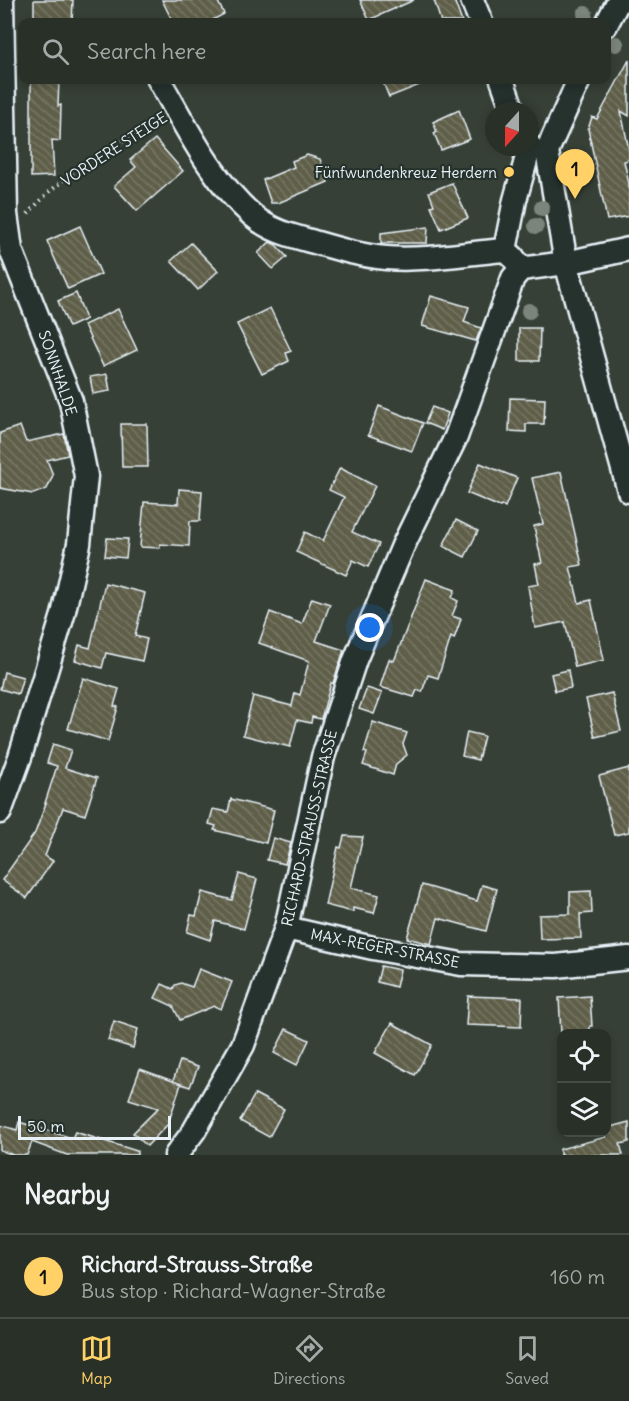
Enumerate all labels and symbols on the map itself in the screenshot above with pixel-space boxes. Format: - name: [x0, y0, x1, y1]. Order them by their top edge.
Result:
- north arrow: [485, 102, 539, 156]
- street label: VORDERE STEIGE: [57, 108, 171, 190]
- pin: 1: [556, 150, 594, 199]
- place label: Fünfwundenkreuz Herdern: [315, 163, 497, 182]
- marker: Fünfwundenkreuz Herdern: [502, 165, 516, 179]
- street label: SONNHALDE: [35, 328, 81, 418]
- your location: [355, 613, 384, 642]
- street label: RICHARD-STRAUSS-STRASSE: [277, 728, 341, 928]
- street label: MAX-REGER-STRASSE: [309, 924, 461, 972]
- scale bar: [18, 1113, 171, 1140]

